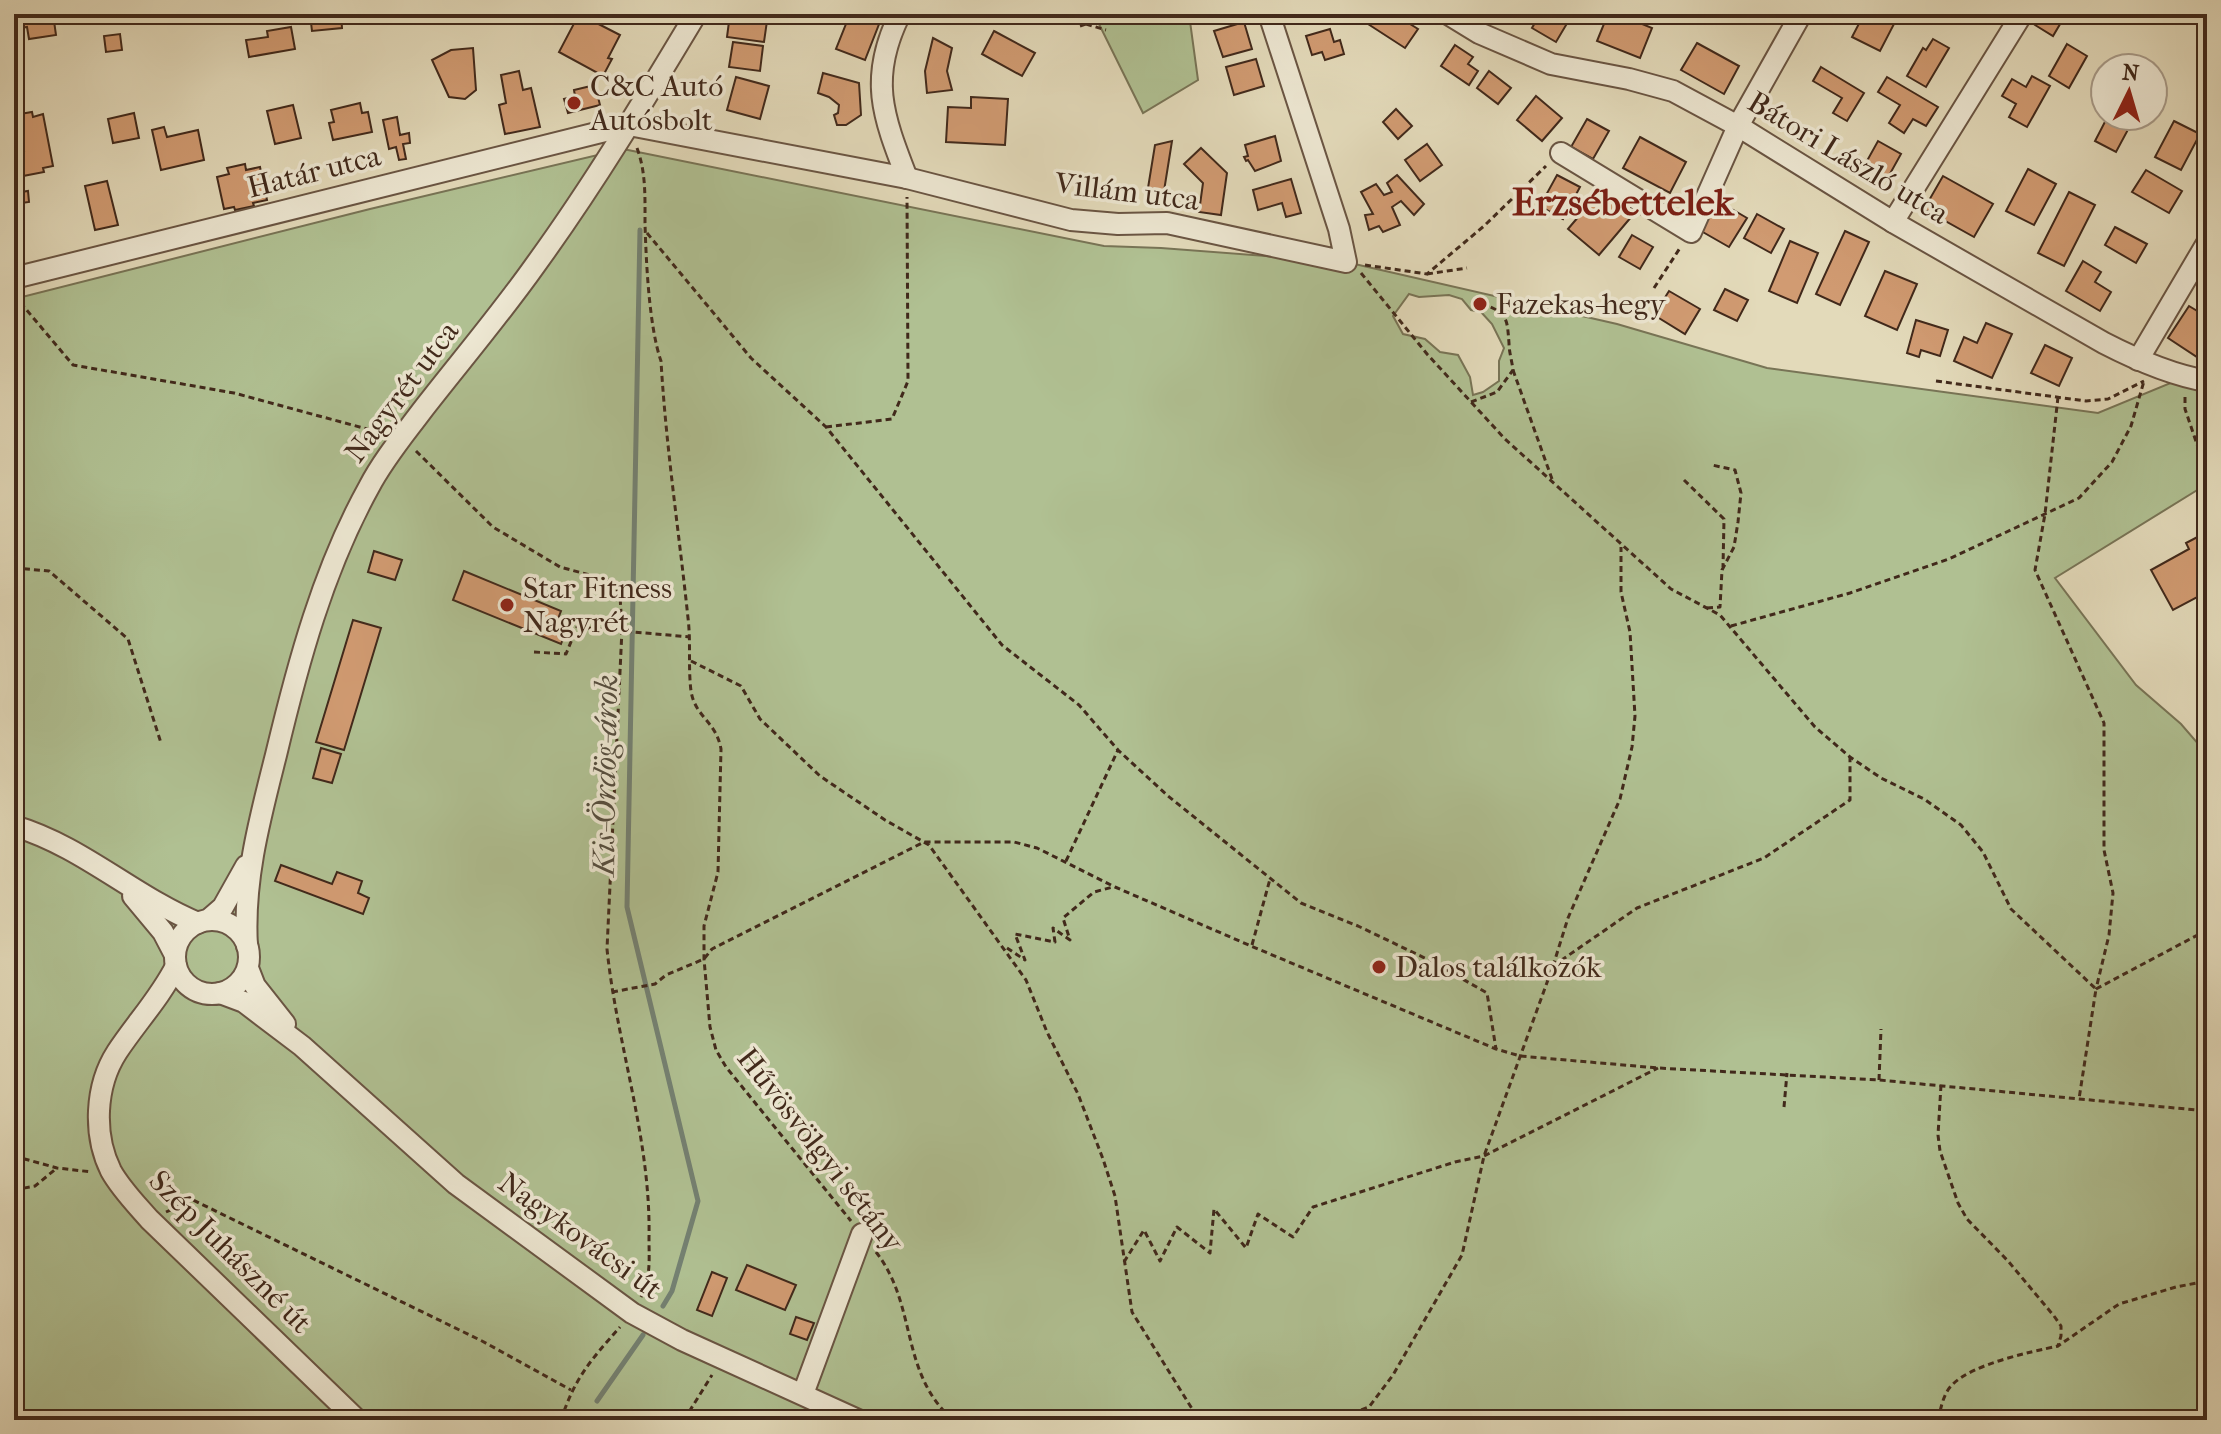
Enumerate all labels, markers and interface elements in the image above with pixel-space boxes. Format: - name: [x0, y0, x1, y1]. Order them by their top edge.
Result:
- north arrow: [2089, 52, 2169, 132]
- text: N: [2121, 59, 2140, 87]
- place label: C&C Autó Autósbolt: [589, 69, 723, 138]
- street label: Bátori László utca: [1741, 84, 1956, 232]
- marker: C&C Autó Autósbolt: [565, 94, 583, 112]
- street label: Határ utca: [244, 138, 385, 205]
- street label: Villám utca: [1052, 166, 1202, 218]
- district label: Erzsébettelek: [1512, 180, 1735, 225]
- place label: Fazekas-hegy: [1496, 287, 1667, 322]
- marker: Fazekas-hegy: [1471, 295, 1489, 313]
- street label: Nagyrét utca: [338, 314, 467, 469]
- place label: Star Fitness Nagyrét: [523, 571, 672, 640]
- marker: Star Fitness Nagyrét: [498, 596, 516, 614]
- water label: Kis-Ördög-árok: [585, 674, 625, 878]
- place label: Dalos találkozók: [1395, 950, 1602, 985]
- marker: Dalos találkozók: [1370, 958, 1388, 976]
- street label: Hűvösvölgyi sétány: [730, 1041, 911, 1260]
- street label: Szép Juhászné út: [142, 1164, 319, 1341]
- street label: Nagykovácsi út: [492, 1165, 669, 1307]

